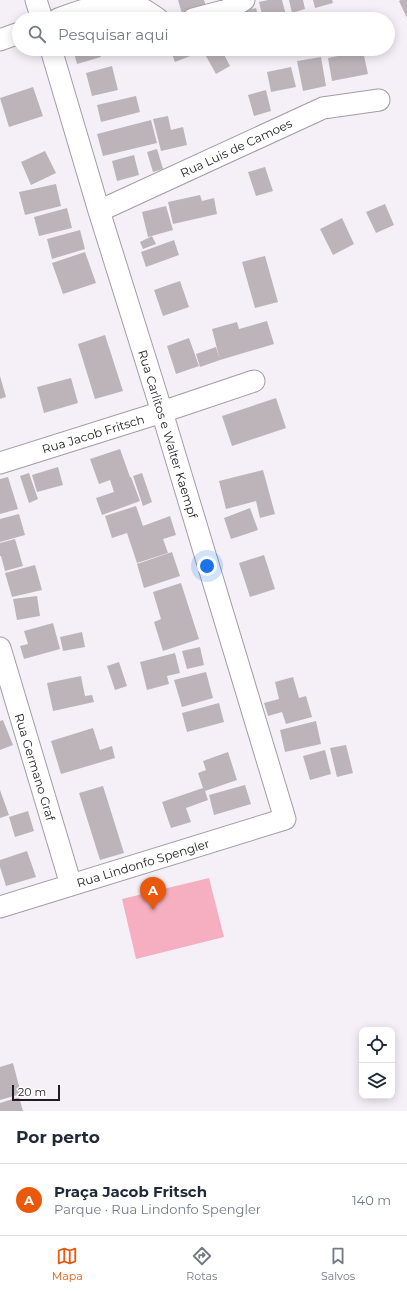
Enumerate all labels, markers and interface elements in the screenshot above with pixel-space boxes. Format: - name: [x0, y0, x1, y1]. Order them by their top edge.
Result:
- search box: [12, 12, 395, 56]
- icon: search: [26, 23, 48, 45]
- text: Pesquisar aqui: [58, 25, 169, 44]
- street label: Rua Luis de Camoes: [178, 115, 294, 180]
- street label: Rua Carlitos e Walter Kaempf: [135, 348, 201, 521]
- street label: Rua Jacob Fritsch: [40, 411, 146, 457]
- your location: [197, 556, 217, 576]
- street label: Rua Germano Graf: [12, 711, 59, 823]
- street label: Rua Lindonfo Spengler: [75, 836, 211, 890]
- pin: A: [140, 877, 166, 910]
- map controls: [359, 1027, 395, 1099]
- button: locate: [359, 1027, 395, 1063]
- button: layers: [359, 1063, 395, 1099]
- scale bar: [12, 1083, 60, 1102]
- text: 20 m: [18, 1085, 46, 1099]
- text: Por perto: [16, 1127, 100, 1147]
- text: Praça Jacob Fritsch: [54, 1182, 207, 1201]
- text: A: [24, 1192, 34, 1208]
- text: 140 m: [352, 1192, 391, 1208]
- text: Parque · Rua Lindonfo Spengler: [54, 1201, 261, 1217]
- tab: Mapa: [52, 1245, 83, 1283]
- tab: Rotas: [186, 1245, 217, 1283]
- tab: Salvos: [321, 1245, 355, 1283]

